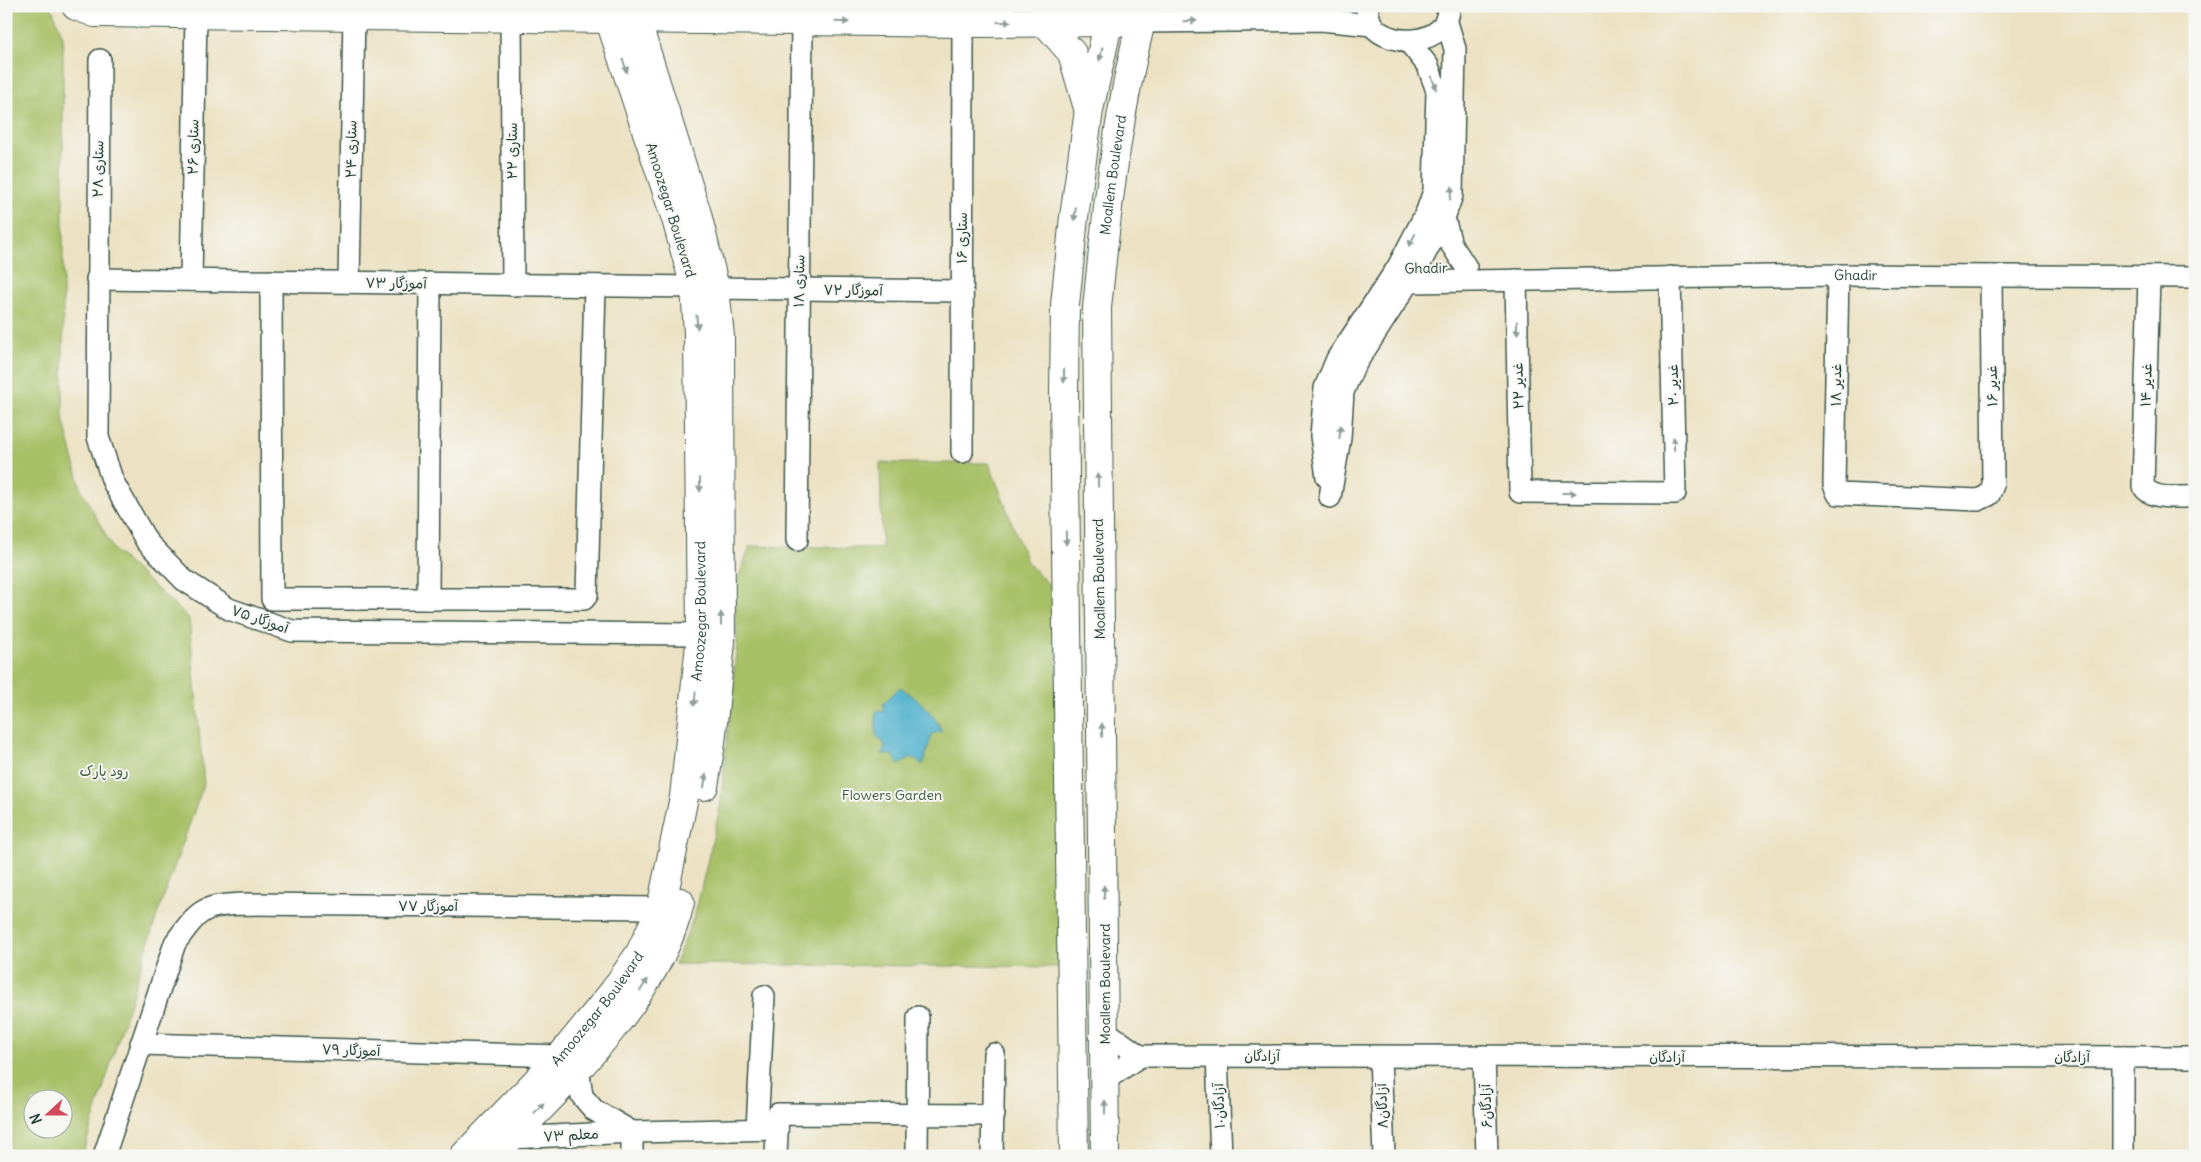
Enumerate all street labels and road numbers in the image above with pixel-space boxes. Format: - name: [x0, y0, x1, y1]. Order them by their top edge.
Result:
- street label: Moallem Boulevard: [1096, 114, 1130, 236]
- street label: ستاری ۲۶: [184, 119, 202, 175]
- street label: ستاری ۲۴: [341, 120, 361, 178]
- street label: ستاری ۲۲: [503, 122, 521, 180]
- street label: ستاری ۲۸: [89, 140, 107, 198]
- street label: Amoozegar Boulevard: [642, 140, 700, 280]
- street label: ستاری ۱۶: [953, 212, 971, 264]
- street label: ستاری ۱۸: [790, 254, 808, 308]
- street label: Ghadir: [1404, 259, 1448, 277]
- street label: Ghadir: [1834, 266, 1878, 284]
- street label: ۷۳ آموزگار: [365, 273, 427, 293]
- street label: ۷۲ آموزگار: [823, 280, 883, 300]
- street label: غدیر ۲۲: [1509, 362, 1527, 410]
- street label: غدیر ۱۸: [1827, 363, 1845, 407]
- street label: غدیر ۱۴: [2136, 363, 2156, 407]
- street label: غدیر ۲۰: [1664, 364, 1682, 406]
- street label: غدیر ۱۶: [1983, 365, 2001, 407]
- street label: Moallem Boulevard: [1089, 518, 1109, 640]
- street label: Amoozegar Boulevard: [687, 541, 710, 682]
- street label: آموزگار ۷۵: [229, 601, 292, 637]
- street label: ۷۷ آموزگار: [398, 897, 458, 915]
- street label: Moallem Boulevard: [1096, 924, 1114, 1044]
- street label: Amoozegar Boulevard: [547, 948, 647, 1070]
- street label: ۷۹ آموزگار: [321, 1040, 381, 1060]
- street label: آزادگان: [1244, 1047, 1280, 1065]
- street label: آزادگان: [1649, 1048, 1685, 1066]
- street label: آزادگان: [2054, 1048, 2090, 1066]
- street label: آزادگان۱۰: [1209, 1082, 1229, 1129]
- street label: آزادگان۸: [1372, 1082, 1392, 1129]
- street label: آزادگان۶: [1476, 1083, 1496, 1128]
- street label: معلم ۷۳: [543, 1125, 599, 1147]

